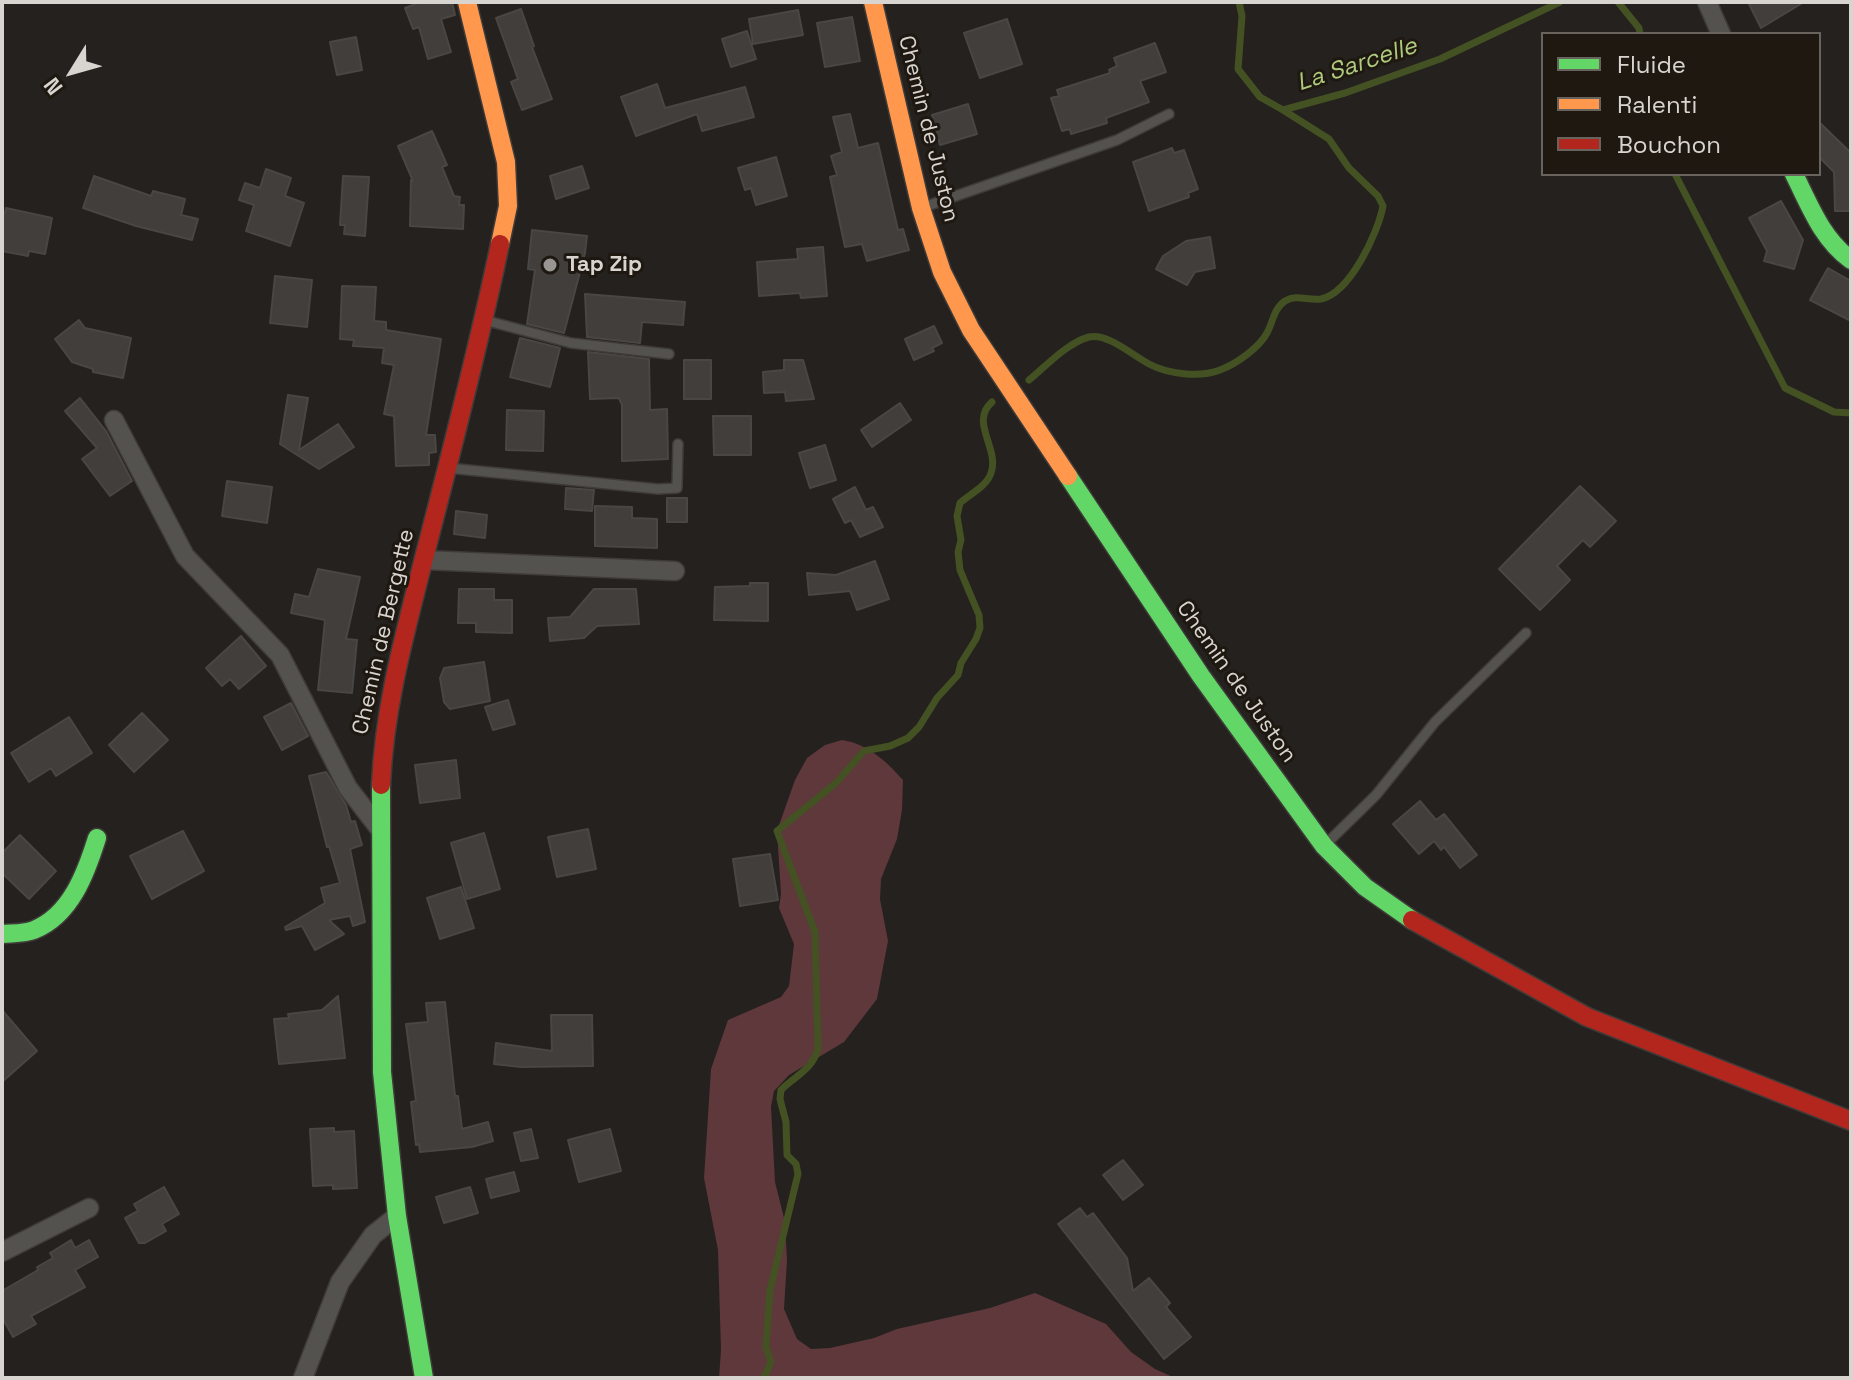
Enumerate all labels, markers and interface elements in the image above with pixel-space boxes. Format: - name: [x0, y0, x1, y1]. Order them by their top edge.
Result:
- north arrow: [32, 32, 112, 112]
- water label: La Sarcelle: [1293, 32, 1421, 98]
- legend: [1541, 32, 1821, 176]
- street label: Chemin de Juston: [892, 33, 964, 225]
- text: Fluide: [1617, 49, 1686, 80]
- text: N: [37, 72, 68, 101]
- text: Ralenti: [1617, 89, 1697, 120]
- text: Bouchon: [1617, 129, 1721, 160]
- place label: Tap Zip: [566, 252, 642, 278]
- marker: Tap Zip: [541, 256, 559, 274]
- street label: Chemin de Bergette: [348, 527, 420, 737]
- street label: Chemin de Juston: [1170, 596, 1302, 768]

